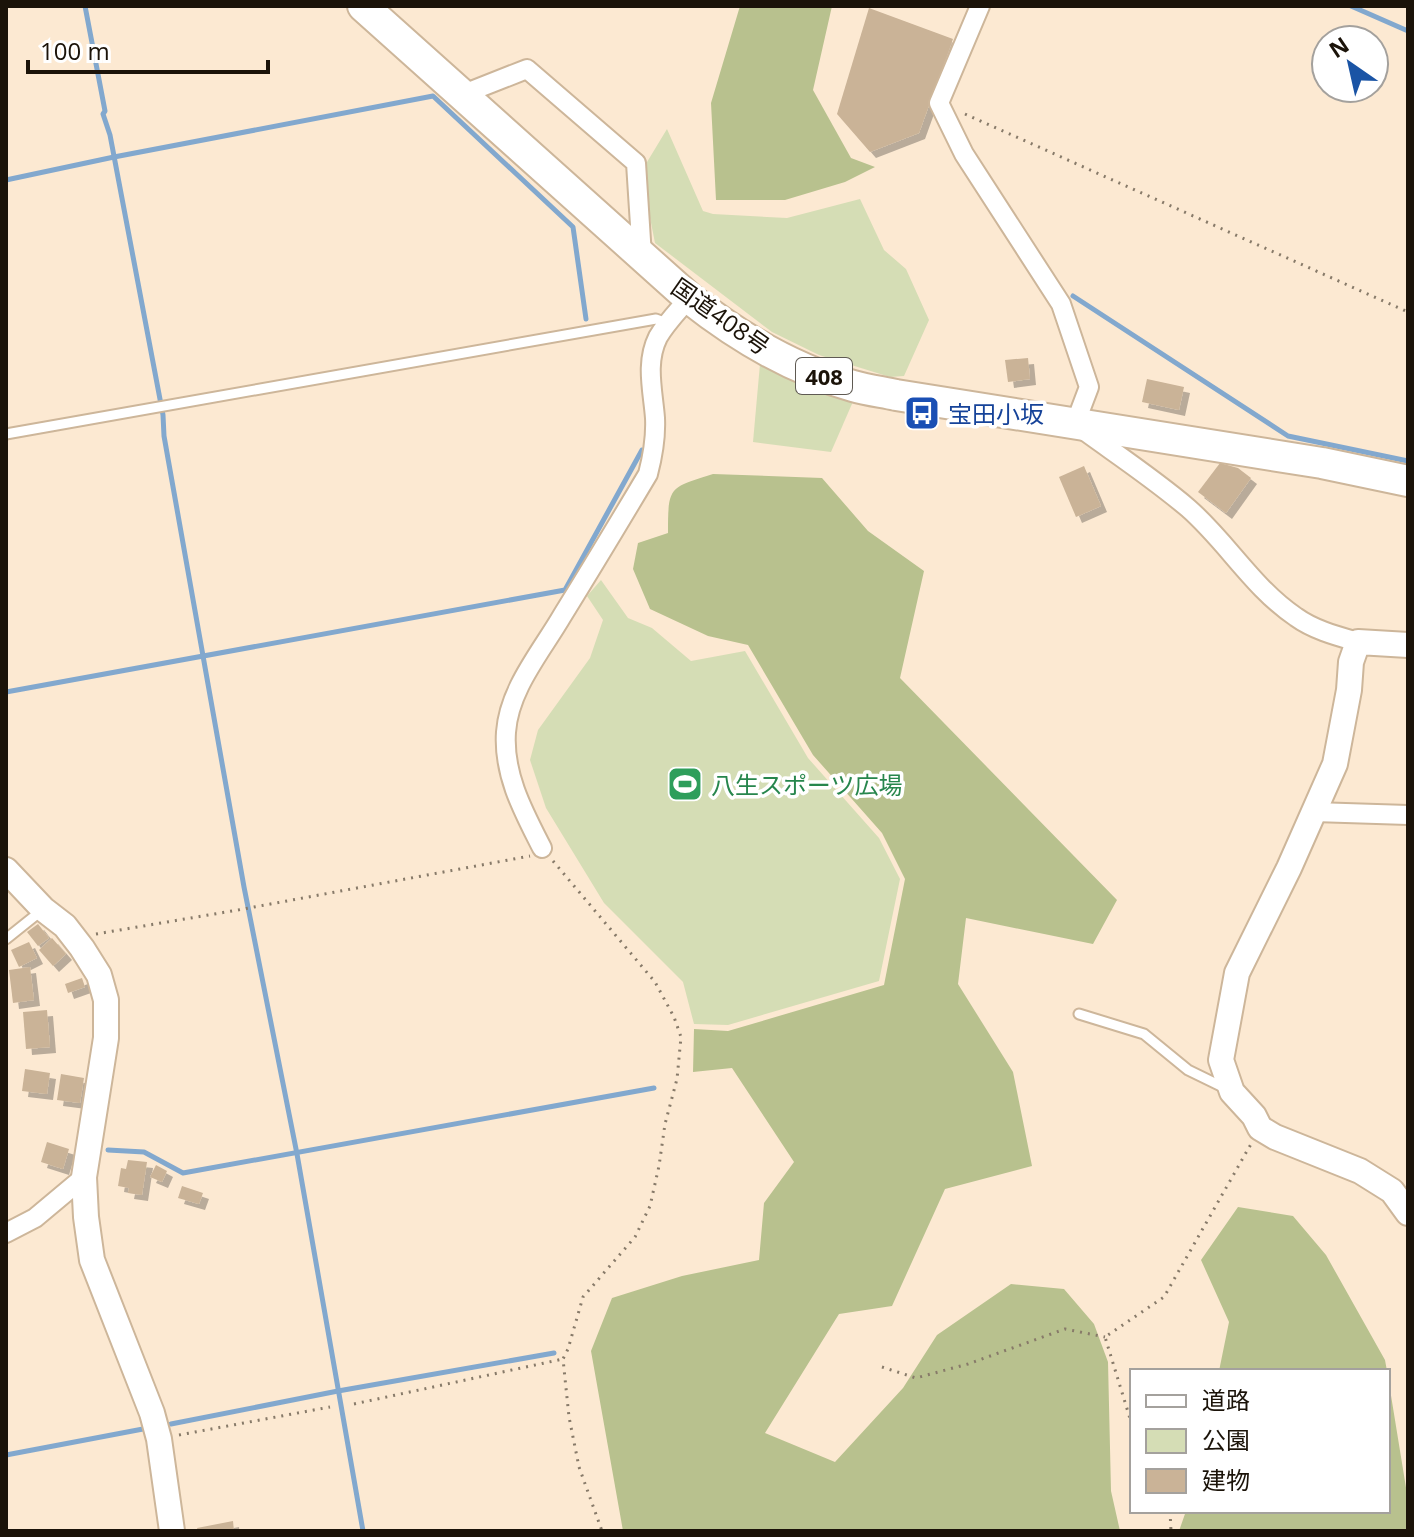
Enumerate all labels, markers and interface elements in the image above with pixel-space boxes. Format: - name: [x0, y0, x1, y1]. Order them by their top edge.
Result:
- scale bar: [28, 24, 268, 74]
- north arrow: [1310, 24, 1390, 104]
- text: N: [1322, 29, 1354, 64]
- text: 100 m: [40, 34, 110, 67]
- street label: 国道408号: [665, 270, 777, 362]
- road number: 408: [796, 358, 852, 394]
- bus stop icon: 宝田小坂: [903, 394, 941, 432]
- place label: 宝田小坂: [948, 397, 1044, 430]
- sports icon: 八生スポーツ広場: [666, 765, 704, 803]
- place label: 八生スポーツ広場: [711, 768, 903, 801]
- legend: [1130, 1369, 1390, 1513]
- text: 道路: [1202, 1383, 1250, 1416]
- text: 公園: [1202, 1423, 1250, 1456]
- text: 建物: [1202, 1463, 1250, 1496]

